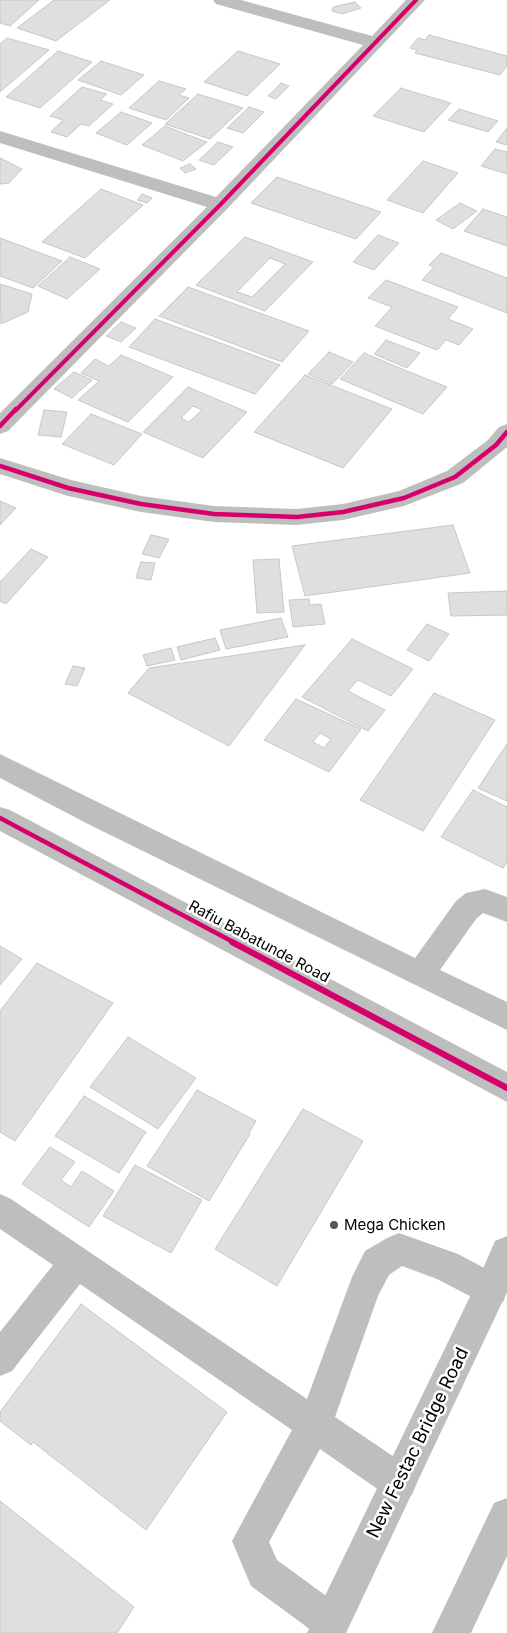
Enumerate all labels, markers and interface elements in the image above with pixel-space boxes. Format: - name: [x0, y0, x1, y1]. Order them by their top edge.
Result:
- street label: Rafiu Babatunde Road: [185, 897, 333, 987]
- place label: Mega Chicken: [344, 1216, 446, 1234]
- marker: Mega Chicken: [328, 1219, 340, 1231]
- street label: New Festac Bridge Road: [362, 1344, 474, 1542]

